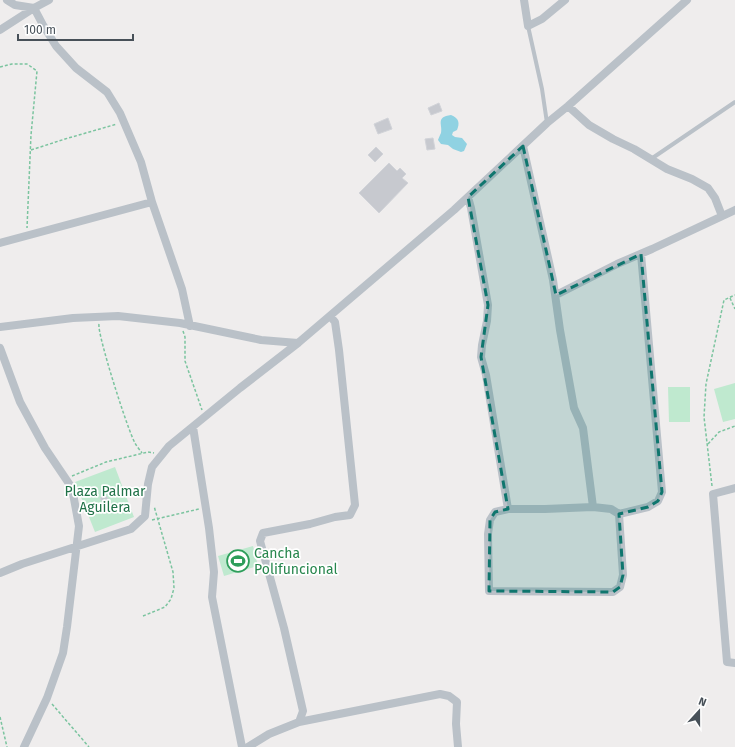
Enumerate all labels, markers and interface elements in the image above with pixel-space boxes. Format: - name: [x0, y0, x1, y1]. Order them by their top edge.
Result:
- scale bar: [18, 16, 133, 42]
- text: 100 m: [24, 23, 56, 37]
- park label: Plaza Palmar Aguilera: [65, 483, 146, 516]
- place label: Cancha Polifuncional: [254, 545, 338, 578]
- sports icon: Cancha Polifuncional: [225, 548, 251, 574]
- north arrow: [679, 691, 719, 731]
- text: N: [697, 695, 708, 710]

